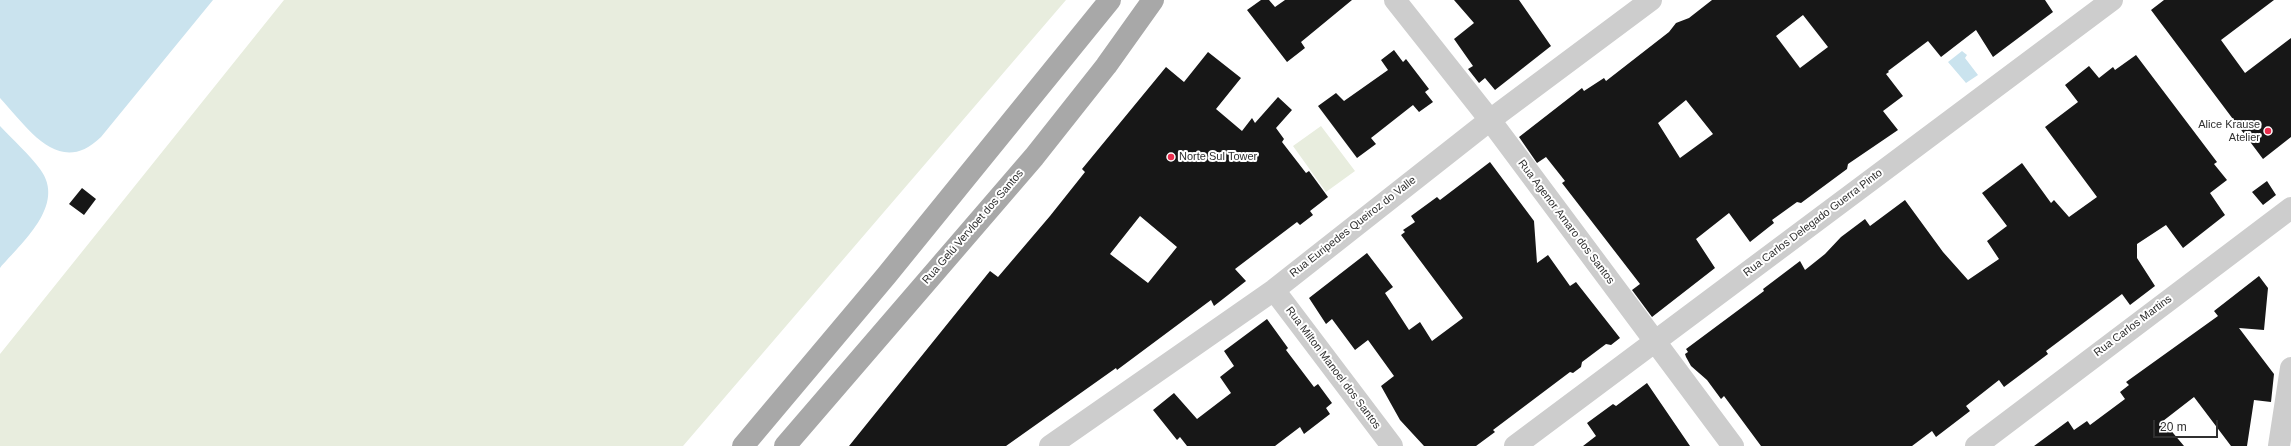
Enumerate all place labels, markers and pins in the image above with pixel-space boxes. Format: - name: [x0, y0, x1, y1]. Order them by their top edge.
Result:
- place label: Alice Krause Atelier: [2198, 118, 2260, 144]
- marker: Alice Krause Atelier: [2263, 126, 2273, 136]
- place label: Norte Sul Tower: [1179, 150, 1257, 164]
- marker: Norte Sul Tower: [1166, 152, 1176, 162]

